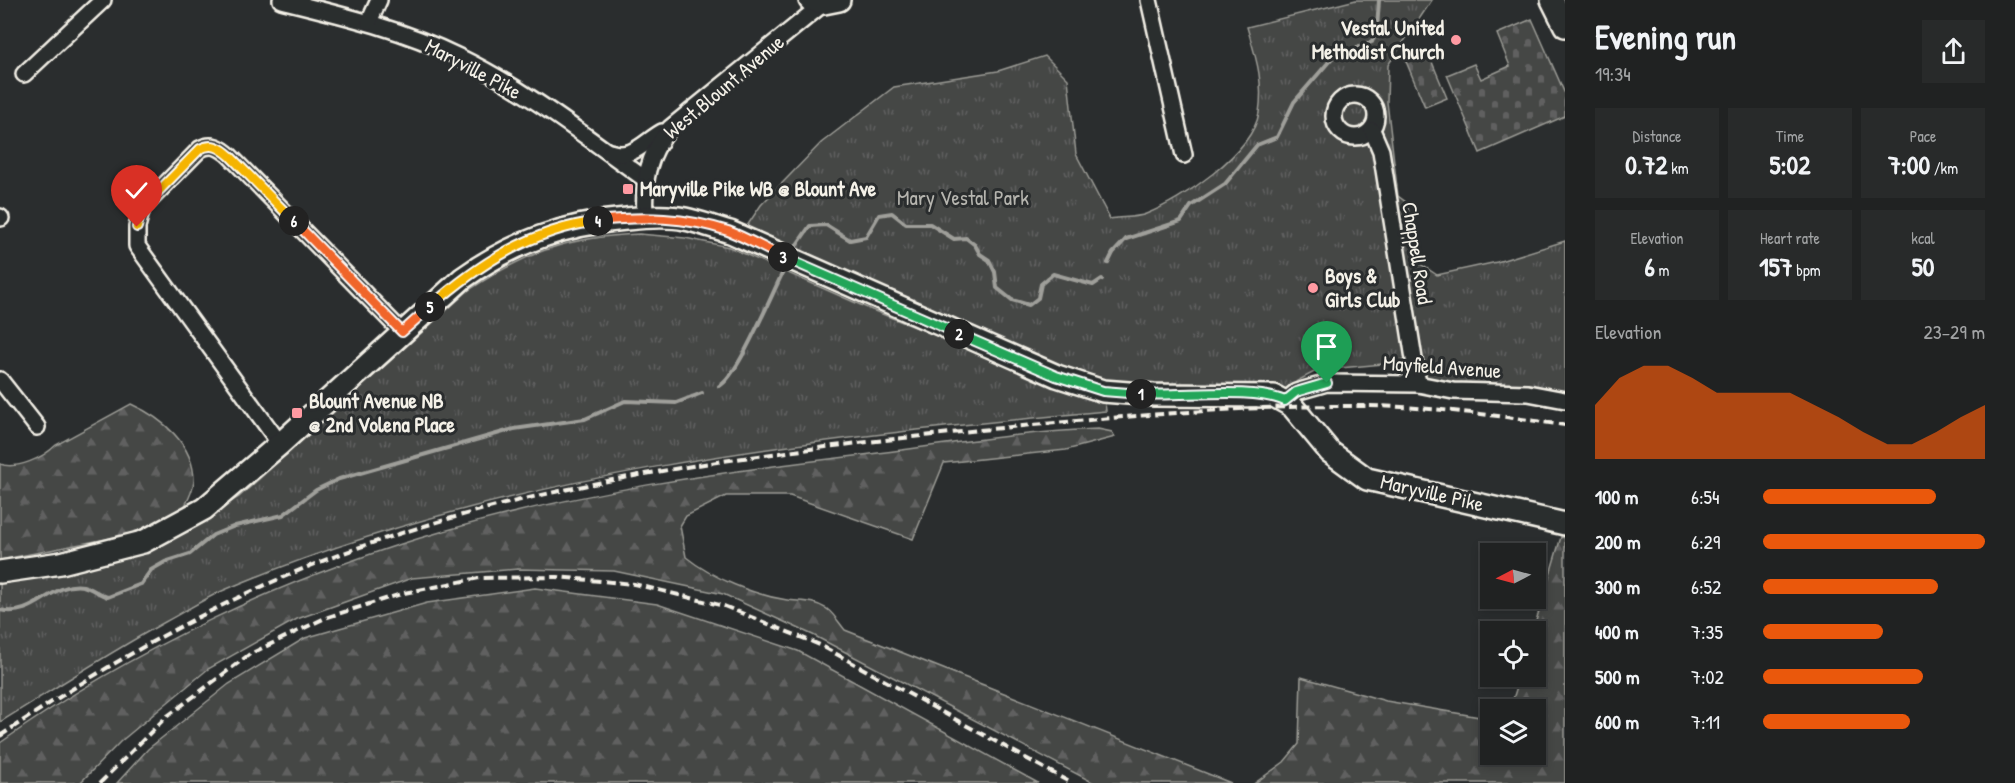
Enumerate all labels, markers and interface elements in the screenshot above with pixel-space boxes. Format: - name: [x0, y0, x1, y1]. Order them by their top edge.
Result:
- place label: Vestal United Methodist Church: [1312, 13, 1445, 66]
- text: Evening run: [1595, 15, 1736, 59]
- button: share: [1922, 20, 1985, 83]
- street label: West Blount Avenue: [657, 28, 790, 146]
- street label: Maryville Pike: [420, 31, 526, 106]
- marker: Vestal United Methodist Church: [1449, 33, 1463, 47]
- text: 19:34: [1595, 60, 1631, 87]
- text: Distance: [1633, 125, 1681, 147]
- text: Time: [1776, 125, 1804, 147]
- text: Pace: [1910, 125, 1936, 147]
- text: 0.72: [1625, 147, 1668, 182]
- text: 5:02: [1770, 147, 1810, 182]
- text: 7:00: [1888, 147, 1930, 182]
- text: km: [1668, 157, 1689, 179]
- text: /km: [1930, 157, 1958, 179]
- pin: [111, 165, 162, 227]
- icon: check: [120, 174, 153, 207]
- place label: Maryville Pike WB @ Blount Ave: [640, 174, 877, 204]
- marker: Maryville Pike WB @ Blount Ave: [621, 182, 635, 196]
- park label: Mary Vestal Park: [897, 183, 1029, 212]
- street label: Chappell Road: [1395, 200, 1440, 306]
- pin: 6: [279, 206, 309, 236]
- pin: 4: [583, 206, 613, 236]
- text: 6: [291, 210, 297, 232]
- text: 4: [595, 210, 601, 232]
- text: Elevation: [1630, 227, 1684, 249]
- text: Heart rate: [1760, 227, 1820, 249]
- text: kcal: [1911, 227, 1935, 249]
- pin: 3: [768, 242, 798, 272]
- text: 3: [779, 246, 787, 268]
- text: 6: [1645, 249, 1655, 284]
- text: 157: [1759, 249, 1793, 284]
- text: 50: [1912, 249, 1934, 284]
- text: m: [1655, 259, 1669, 281]
- text: bpm: [1793, 259, 1821, 281]
- place label: Boys & Girls Club: [1325, 261, 1401, 314]
- marker: Boys & Girls Club: [1306, 281, 1320, 295]
- pin: 5: [415, 292, 445, 322]
- text: 5: [427, 296, 433, 318]
- text: Elevation: [1595, 318, 1661, 345]
- text: 23–29 m: [1923, 318, 1985, 345]
- pin: 2: [944, 319, 974, 349]
- pin: [1301, 321, 1352, 383]
- text: 2: [955, 323, 963, 345]
- icon: arrive: [1310, 330, 1343, 363]
- street label: Mayfield Avenue: [1382, 348, 1502, 385]
- pin: 1: [1126, 379, 1156, 409]
- text: 1: [1138, 383, 1144, 405]
- place label: Blount Avenue NB @ 2nd Volena Place: [309, 386, 456, 439]
- marker: Blount Avenue NB @ 2nd Volena Place: [290, 406, 304, 420]
- street label: Maryville Pike: [1378, 467, 1486, 518]
- text: 100 m: [1595, 483, 1638, 510]
- text: 6:54: [1691, 483, 1720, 510]
- text: 200 m: [1595, 528, 1640, 555]
- text: 6:29: [1691, 528, 1720, 555]
- north arrow: [1480, 543, 1546, 609]
- map controls: [1480, 543, 1546, 765]
- text: 300 m: [1595, 573, 1640, 600]
- text: 6:52: [1691, 573, 1721, 600]
- text: 400 m: [1595, 618, 1639, 645]
- text: 7:35: [1691, 618, 1723, 645]
- button: locate: [1480, 621, 1546, 687]
- text: 500 m: [1595, 663, 1640, 690]
- text: 7:02: [1691, 663, 1724, 690]
- button: layers: [1480, 699, 1546, 765]
- text: 600 m: [1595, 708, 1639, 735]
- text: 7:11: [1691, 708, 1720, 735]

